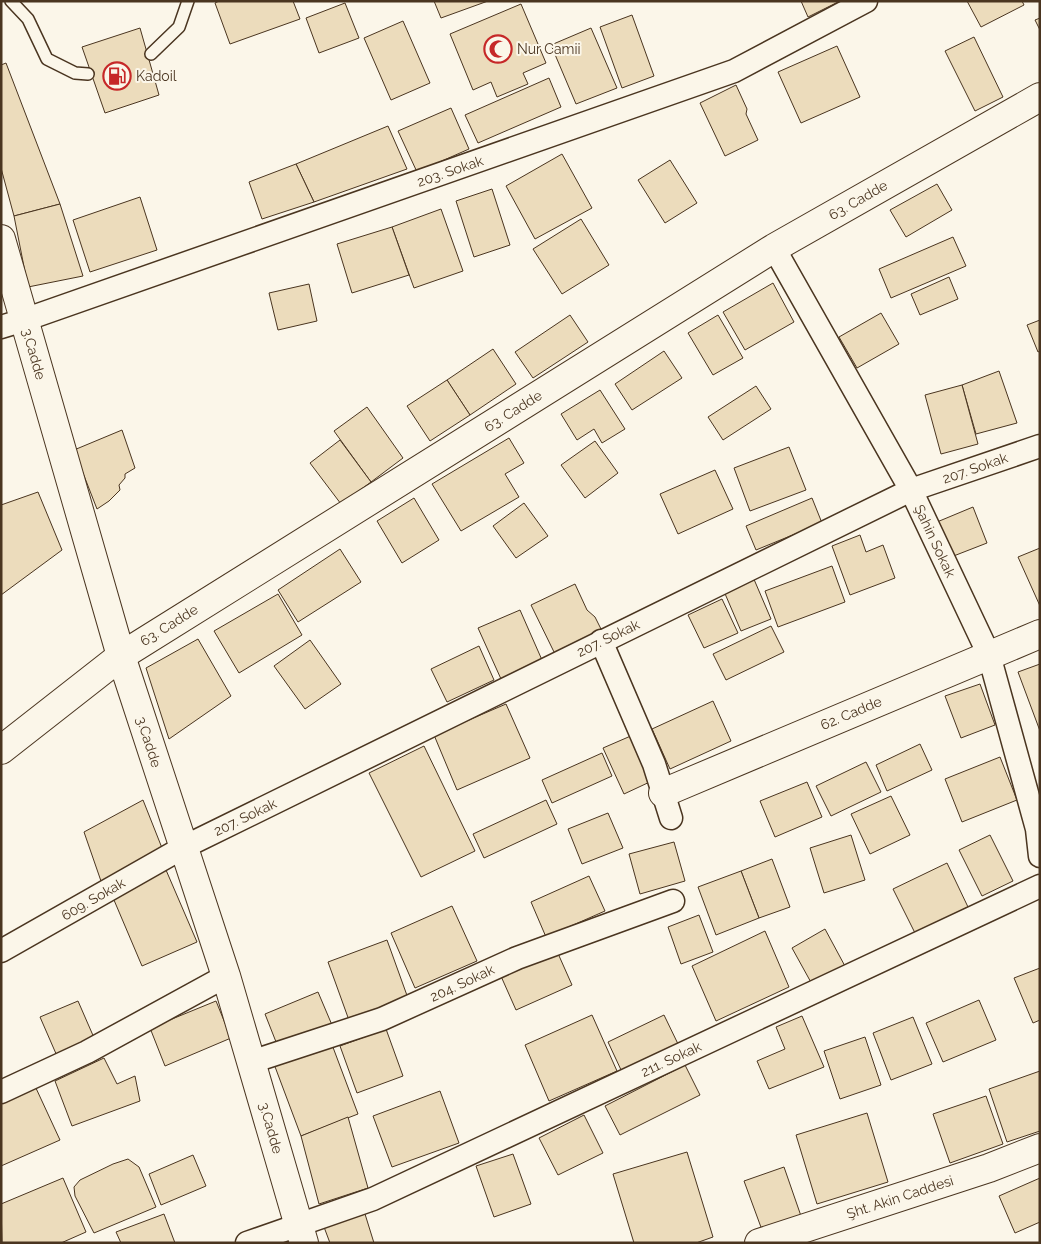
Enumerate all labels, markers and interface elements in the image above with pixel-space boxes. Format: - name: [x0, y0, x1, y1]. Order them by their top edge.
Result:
- mosque icon: Nur Camii: [483, 34, 513, 64]
- place label: Nur Camii: [517, 41, 581, 57]
- fuel station icon: Kadoil: [102, 61, 132, 91]
- place label: Kadoil: [136, 68, 177, 84]
- street label: 203. Sokak: [415, 152, 486, 190]
- street label: 63. Cadde: [826, 177, 890, 223]
- street label: 3.Cadde: [19, 326, 49, 382]
- street label: 63. Cadde: [481, 387, 545, 435]
- street label: 207. Sokak: [940, 449, 1010, 487]
- street label: Şahin Sokak: [911, 502, 959, 580]
- street label: 63. Cadde: [137, 601, 201, 649]
- street label: 207. Sokak: [574, 616, 643, 660]
- street label: 62. Cadde: [818, 693, 884, 733]
- street label: 3.Cadde: [133, 714, 165, 770]
- street label: 207. Sokak: [211, 795, 280, 839]
- street label: 609. Sokak: [58, 874, 128, 924]
- street label: 204. Sokak: [427, 961, 497, 1005]
- street label: 211. Sokak: [638, 1038, 704, 1080]
- street label: 3.Cadde: [256, 1100, 286, 1156]
- street label: Şht. Akin Caddesi: [845, 1172, 955, 1222]

